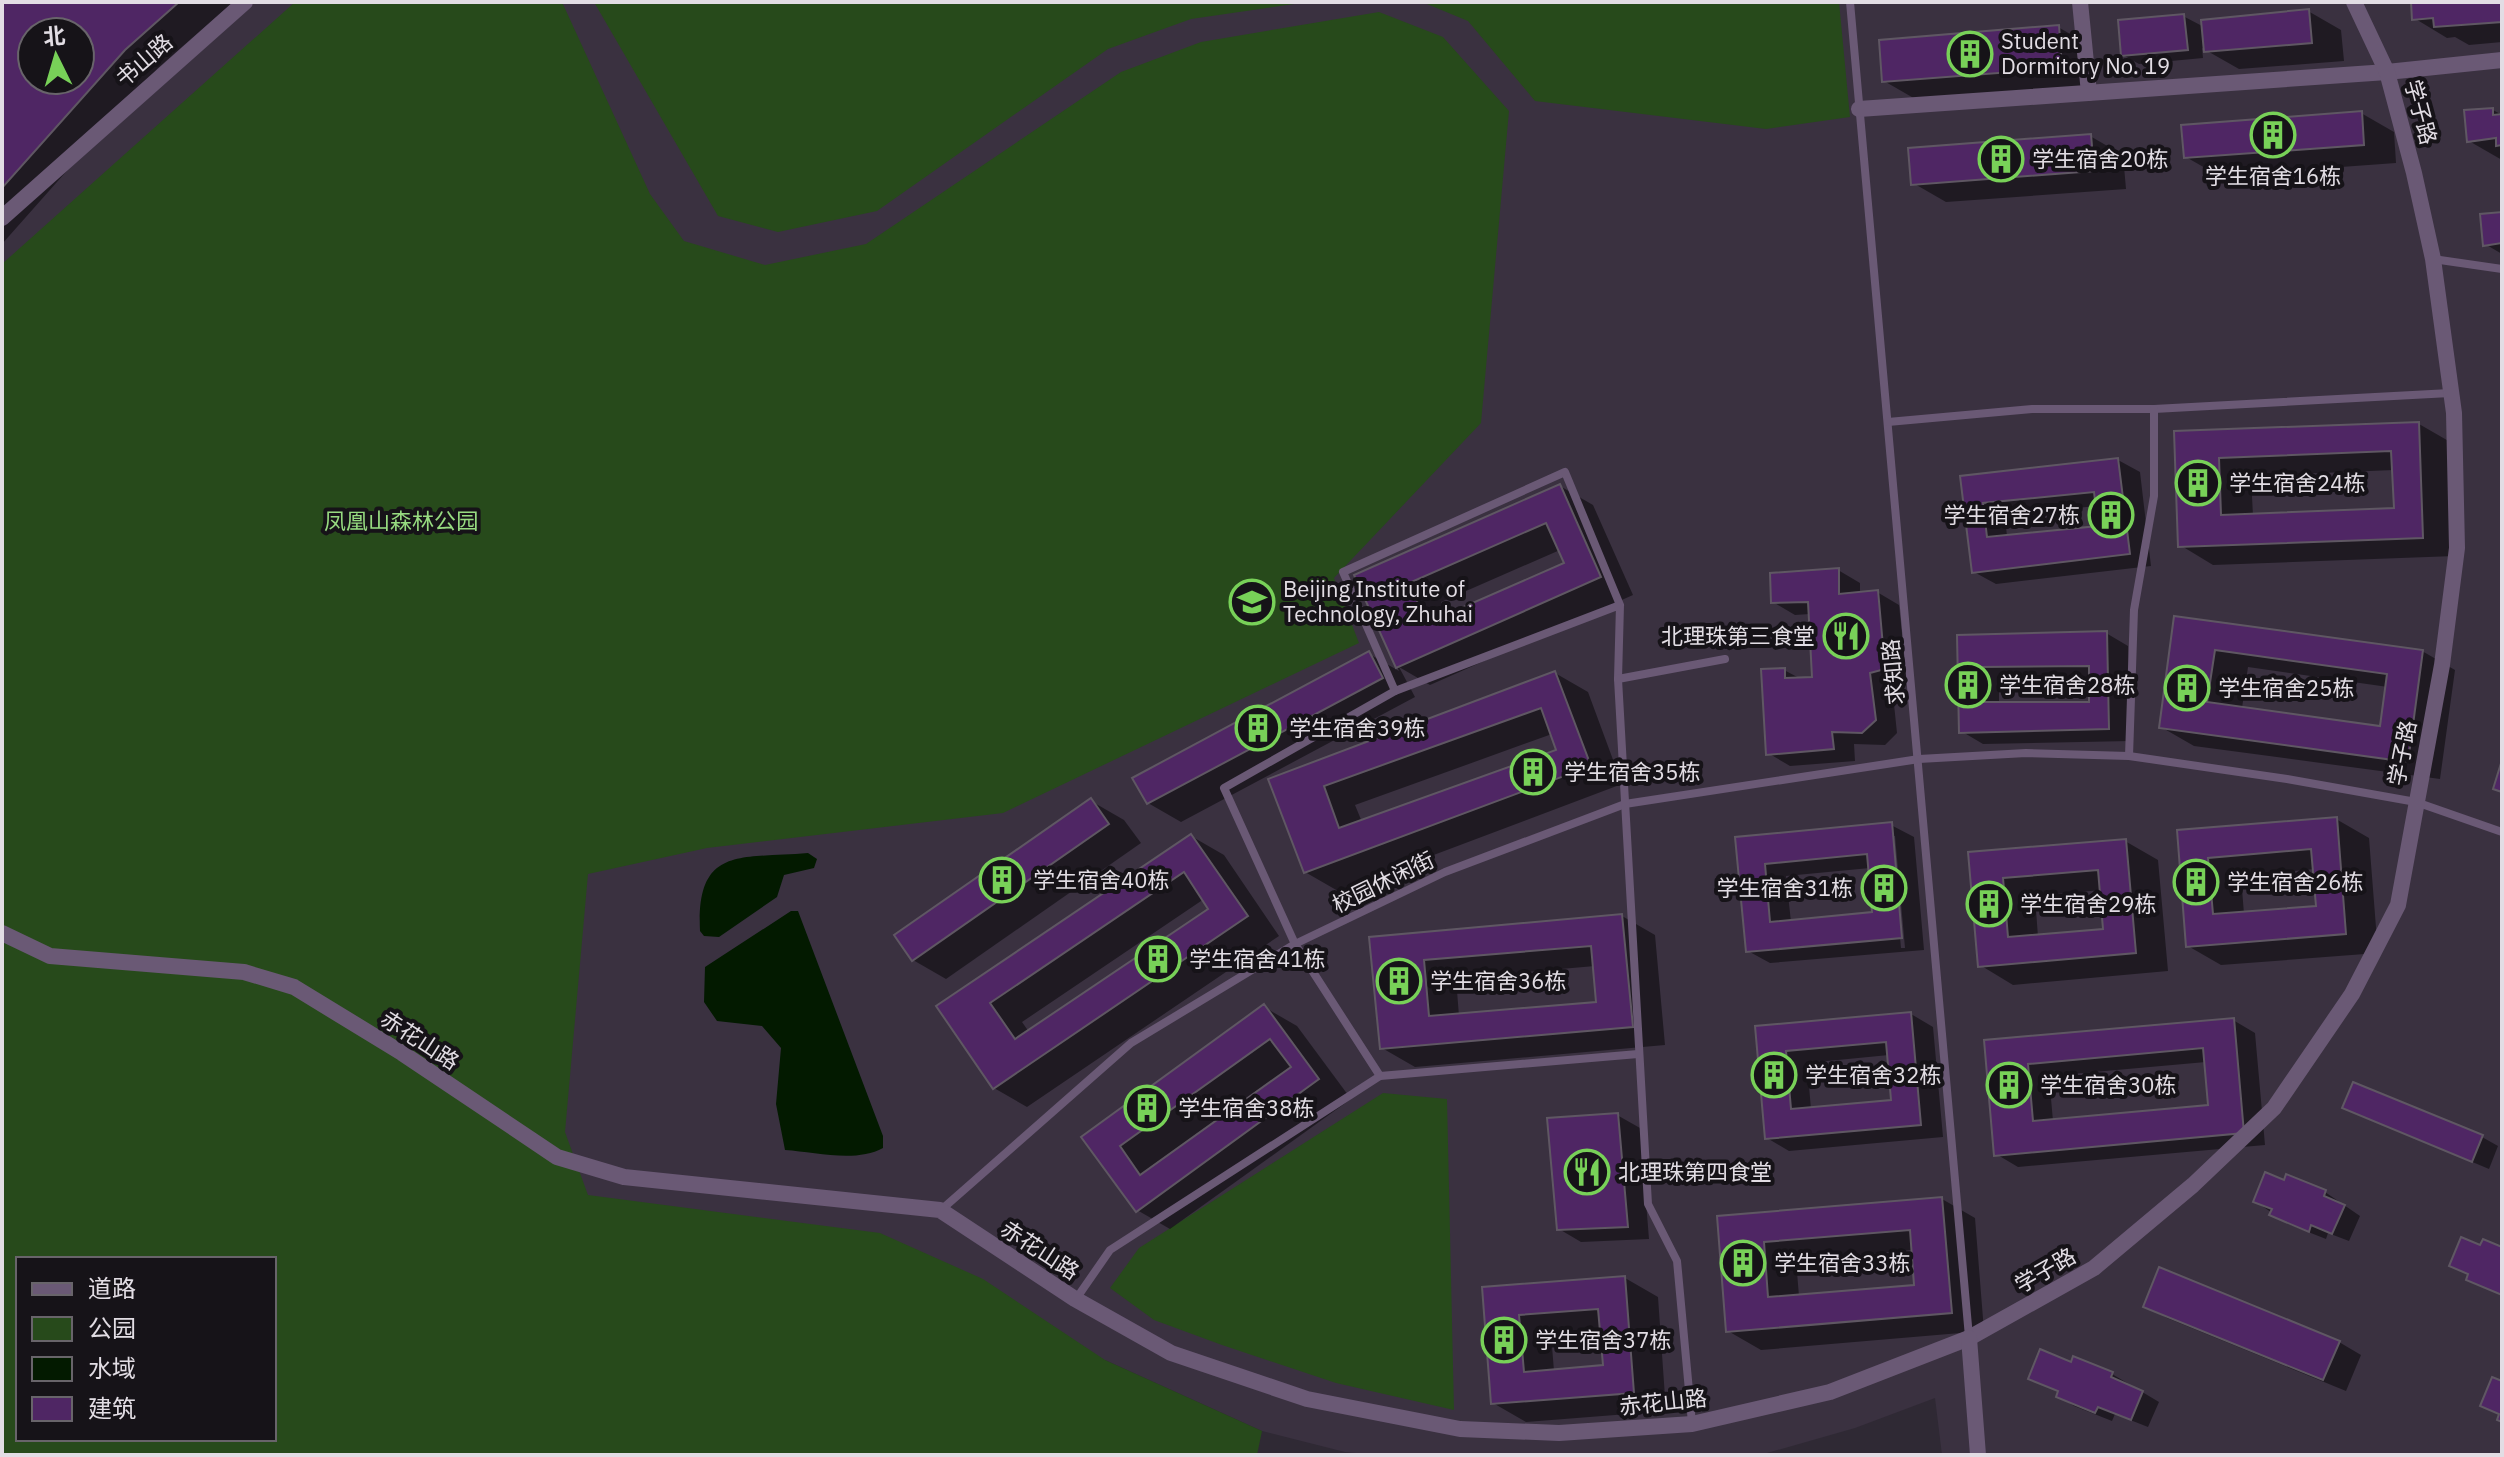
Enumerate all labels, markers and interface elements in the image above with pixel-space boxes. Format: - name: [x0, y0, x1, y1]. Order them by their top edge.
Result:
- north arrow: [16, 16, 96, 96]
- text: 北: [42, 20, 66, 51]
- place label: Student Dormitory No. 19: [2001, 26, 2170, 80]
- street label: 书山路: [109, 27, 178, 92]
- building icon: Student Dormitory No. 19: [1946, 30, 1994, 78]
- street label: 学子路: [2399, 76, 2444, 148]
- building icon: 学生宿舍16栋: [2249, 111, 2297, 159]
- building icon: 学生宿舍20栋: [1977, 135, 2025, 183]
- place label: 学生宿舍20栋: [2032, 144, 2168, 173]
- place label: 学生宿舍16栋: [2205, 161, 2341, 190]
- building icon: 学生宿舍24栋: [2174, 459, 2222, 507]
- place label: 学生宿舍24栋: [2229, 468, 2365, 497]
- building icon: 学生宿舍27栋: [2087, 491, 2135, 539]
- place label: 学生宿舍27栋: [1944, 500, 2080, 529]
- park label: 凤凰山森林公园: [324, 506, 478, 535]
- place label: Beijing Institute of Technology, Zhuhai: [1283, 574, 1473, 628]
- school or university icon: Beijing Institute of Technology, Zhuhai: [1228, 578, 1276, 626]
- restaurant icon: 北理珠第三食堂: [1822, 612, 1870, 660]
- place label: 北理珠第三食堂: [1661, 621, 1815, 650]
- street label: 求知路: [1875, 638, 1910, 706]
- building icon: 学生宿舍28栋: [1944, 661, 1992, 709]
- building icon: 学生宿舍25栋: [2163, 664, 2211, 712]
- place label: 学生宿舍28栋: [1999, 670, 2135, 699]
- place label: 学生宿舍25栋: [2218, 673, 2354, 702]
- building icon: 学生宿舍39栋: [1234, 704, 1282, 752]
- place label: 学生宿舍39栋: [1289, 713, 1425, 742]
- street label: 学子路: [2381, 718, 2422, 788]
- building icon: 学生宿舍35栋: [1509, 748, 1557, 796]
- place label: 学生宿舍35栋: [1564, 757, 1700, 786]
- street label: 校园休闲街: [1327, 844, 1439, 919]
- building icon: 学生宿舍40栋: [978, 856, 1026, 904]
- building icon: 学生宿舍26栋: [2172, 858, 2220, 906]
- building icon: 学生宿舍31栋: [1860, 864, 1908, 912]
- place label: 学生宿舍40栋: [1033, 865, 1169, 894]
- place label: 学生宿舍26栋: [2227, 867, 2363, 896]
- place label: 学生宿舍31栋: [1717, 873, 1853, 902]
- building icon: 学生宿舍29栋: [1965, 880, 2013, 928]
- place label: 学生宿舍29栋: [2020, 889, 2156, 918]
- building icon: 学生宿舍41栋: [1134, 935, 1182, 983]
- place label: 学生宿舍41栋: [1189, 944, 1325, 973]
- building icon: 学生宿舍36栋: [1375, 957, 1423, 1005]
- place label: 学生宿舍36栋: [1430, 966, 1566, 995]
- street label: 赤花山路: [375, 1003, 465, 1076]
- building icon: 学生宿舍32栋: [1750, 1051, 1798, 1099]
- place label: 学生宿舍32栋: [1805, 1060, 1941, 1089]
- building icon: 学生宿舍30栋: [1985, 1061, 2033, 1109]
- place label: 学生宿舍30栋: [2040, 1070, 2176, 1099]
- building icon: 学生宿舍38栋: [1123, 1084, 1171, 1132]
- place label: 学生宿舍38栋: [1178, 1093, 1314, 1122]
- restaurant icon: 北理珠第四食堂: [1563, 1148, 1611, 1196]
- place label: 北理珠第四食堂: [1618, 1157, 1772, 1186]
- street label: 赤花山路: [995, 1213, 1085, 1286]
- building icon: 学生宿舍33栋: [1719, 1239, 1767, 1287]
- street label: 学子路: [2009, 1241, 2081, 1299]
- place label: 学生宿舍33栋: [1774, 1248, 1910, 1277]
- legend: [16, 1257, 276, 1441]
- text: 道路: [88, 1272, 136, 1304]
- text: 公园: [88, 1312, 136, 1344]
- building icon: 学生宿舍37栋: [1480, 1316, 1528, 1364]
- place label: 学生宿舍37栋: [1535, 1325, 1671, 1354]
- text: 水域: [88, 1352, 136, 1384]
- street label: 赤花山路: [1618, 1382, 1708, 1421]
- text: 建筑: [88, 1392, 136, 1424]

